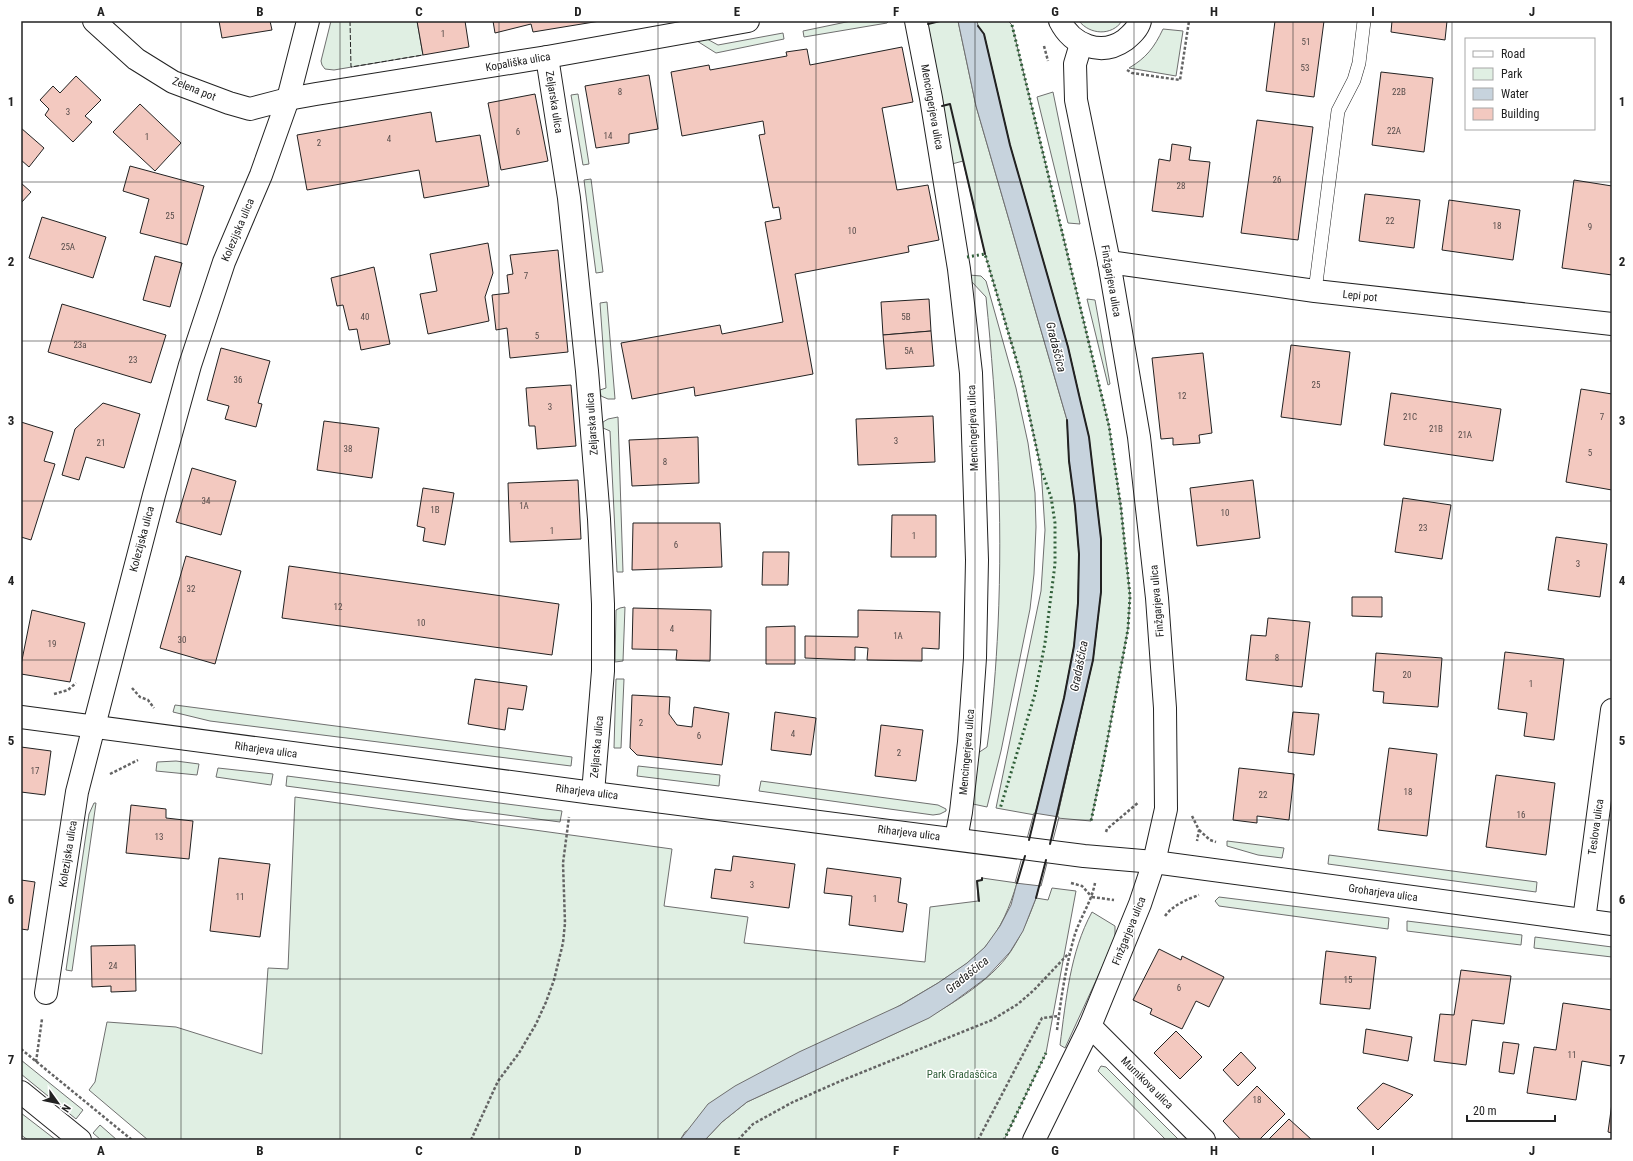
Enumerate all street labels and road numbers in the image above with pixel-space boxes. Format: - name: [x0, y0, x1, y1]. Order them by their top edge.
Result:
- street label: Kopališka ulica: [485, 50, 551, 74]
- street label: Mencingerjeva ulica: [918, 63, 946, 151]
- street label: Zeljarska ulica: [543, 70, 565, 134]
- street label: Zelena pot: [170, 74, 218, 104]
- street label: Kolezijska ulica: [219, 196, 257, 264]
- street label: Finžgarjeva ulica: [1098, 244, 1124, 318]
- street label: Lepi pot: [1342, 288, 1378, 304]
- street label: Mencingerjeva ulica: [965, 385, 981, 471]
- street label: Zeljarska ulica: [583, 392, 601, 456]
- street label: Kolezijska ulica: [127, 505, 157, 573]
- street label: Finžgarjeva ulica: [1147, 564, 1167, 638]
- street label: Mencingerjeva ulica: [957, 708, 977, 796]
- street label: Zeljarska ulica: [588, 715, 606, 779]
- street label: Riharjeva ulica: [234, 739, 298, 761]
- street label: Riharjeva ulica: [555, 782, 619, 802]
- street label: Teslova ulica: [1586, 798, 1606, 856]
- street label: Kolezijska ulica: [56, 820, 80, 888]
- street label: Riharjeva ulica: [877, 823, 941, 843]
- street label: Groharjeva ulica: [1347, 882, 1419, 904]
- street label: Finžgarjeva ulica: [1109, 895, 1149, 967]
- street label: Murnikova ulica: [1118, 1054, 1176, 1112]

